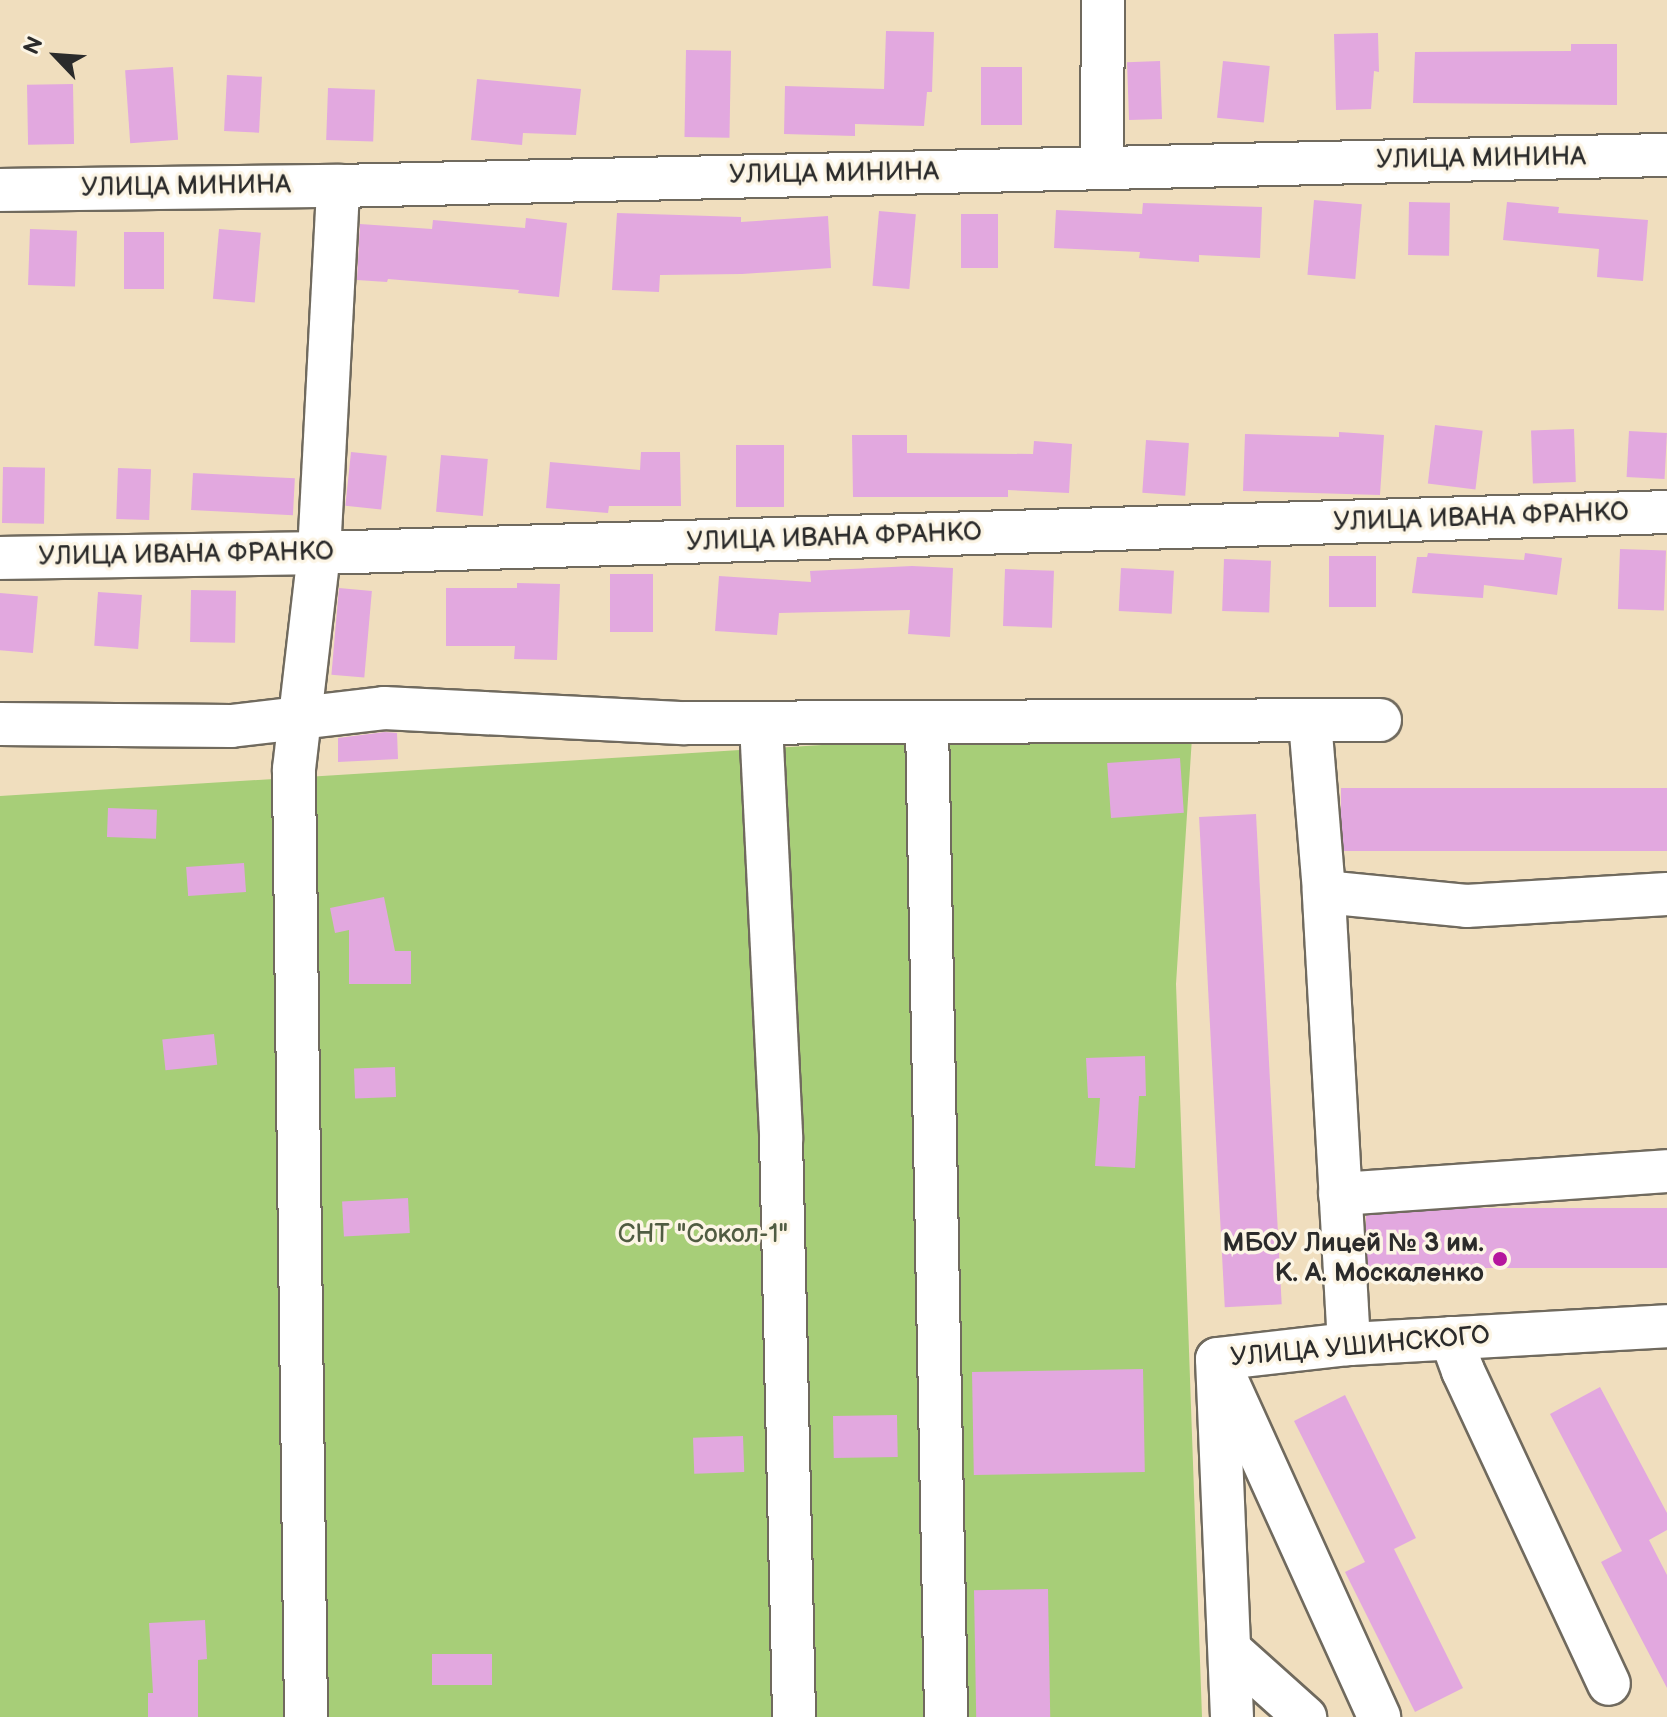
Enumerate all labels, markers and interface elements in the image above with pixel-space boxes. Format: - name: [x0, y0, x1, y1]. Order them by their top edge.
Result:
- north arrow: [16, 16, 96, 96]
- text: N: [18, 32, 50, 59]
- street label: УЛИЦА МИНИНА: [1376, 142, 1586, 176]
- street label: УЛИЦА МИНИНА: [729, 157, 939, 191]
- street label: УЛИЦА МИНИНА: [81, 170, 291, 204]
- street label: УЛИЦА ИВАНА ФРАНКО: [1333, 497, 1629, 539]
- street label: УЛИЦА ИВАНА ФРАНКО: [686, 517, 982, 559]
- street label: УЛИЦА ИВАНА ФРАНКО: [38, 537, 334, 573]
- park label: СНТ "Сокол-1": [618, 1219, 788, 1251]
- place label: МБОУ Лицей № 3 им. К. А. Москаленко: [1222, 1228, 1484, 1290]
- marker: МБОУ Лицей № 3 им. К. А. Москаленко: [1491, 1250, 1509, 1268]
- street label: УЛИЦА УШИНСКОГО: [1229, 1320, 1491, 1374]

